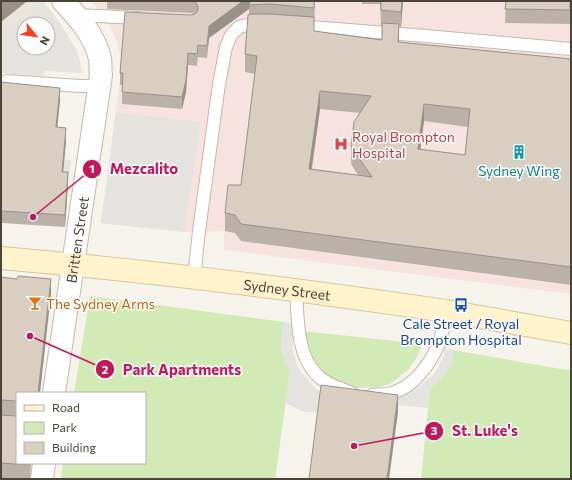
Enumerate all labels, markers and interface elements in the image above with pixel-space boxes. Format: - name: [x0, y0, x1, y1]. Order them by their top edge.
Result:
- north arrow: [16, 16, 56, 56]
- text: N: [37, 34, 53, 48]
- place label: Royal Brompton Hospital: [352, 128, 455, 161]
- hospital icon: Royal Brompton Hospital: [333, 136, 349, 152]
- building icon: Sydney Wing: [511, 144, 527, 160]
- callout: Mezcalito: [82, 156, 186, 183]
- text: Mezcalito: [110, 159, 178, 177]
- text: 1: [89, 161, 95, 175]
- place label: Sydney Wing: [478, 162, 560, 179]
- street label: Britten Street: [62, 195, 91, 284]
- street label: Sydney Street: [243, 275, 332, 303]
- bar icon: The Sydney Arms: [27, 295, 43, 311]
- place label: The Sydney Arms: [46, 295, 155, 312]
- bus stop icon: Cale Street / Royal Brompton Hospital: [453, 297, 469, 313]
- place label: Cale Street / Royal Brompton Hospital: [400, 315, 522, 348]
- callout: Park Apartments: [95, 356, 250, 383]
- text: Park Apartments: [123, 360, 241, 378]
- text: 2: [102, 362, 109, 376]
- legend: [16, 392, 146, 464]
- text: Road: [52, 400, 80, 414]
- callout: St. Luke's: [424, 418, 526, 445]
- text: Park: [52, 420, 78, 434]
- text: St. Luke's: [452, 421, 518, 439]
- text: 3: [431, 423, 438, 437]
- text: Building: [52, 440, 96, 454]

